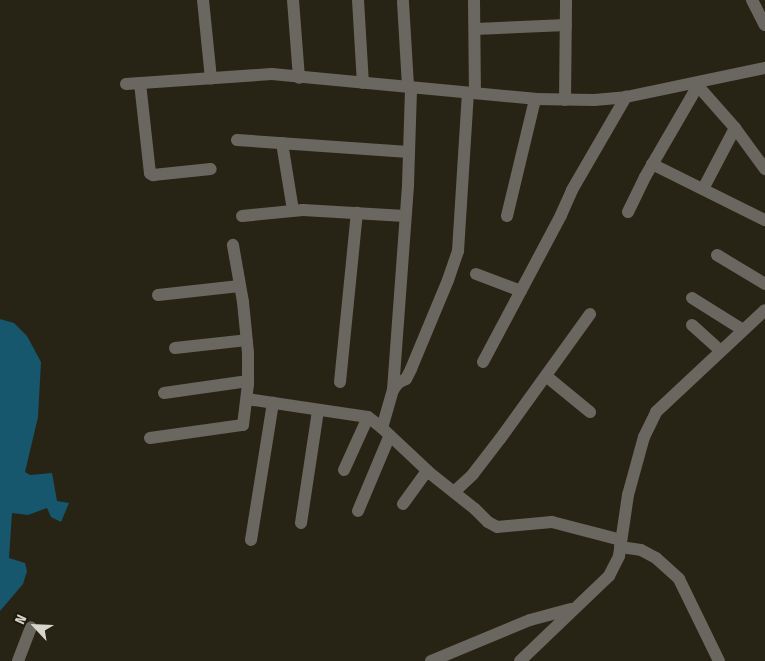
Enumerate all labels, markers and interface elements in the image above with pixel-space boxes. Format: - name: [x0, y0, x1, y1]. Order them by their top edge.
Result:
- north arrow: [10, 601, 60, 651]
- text: N: [11, 612, 30, 627]

